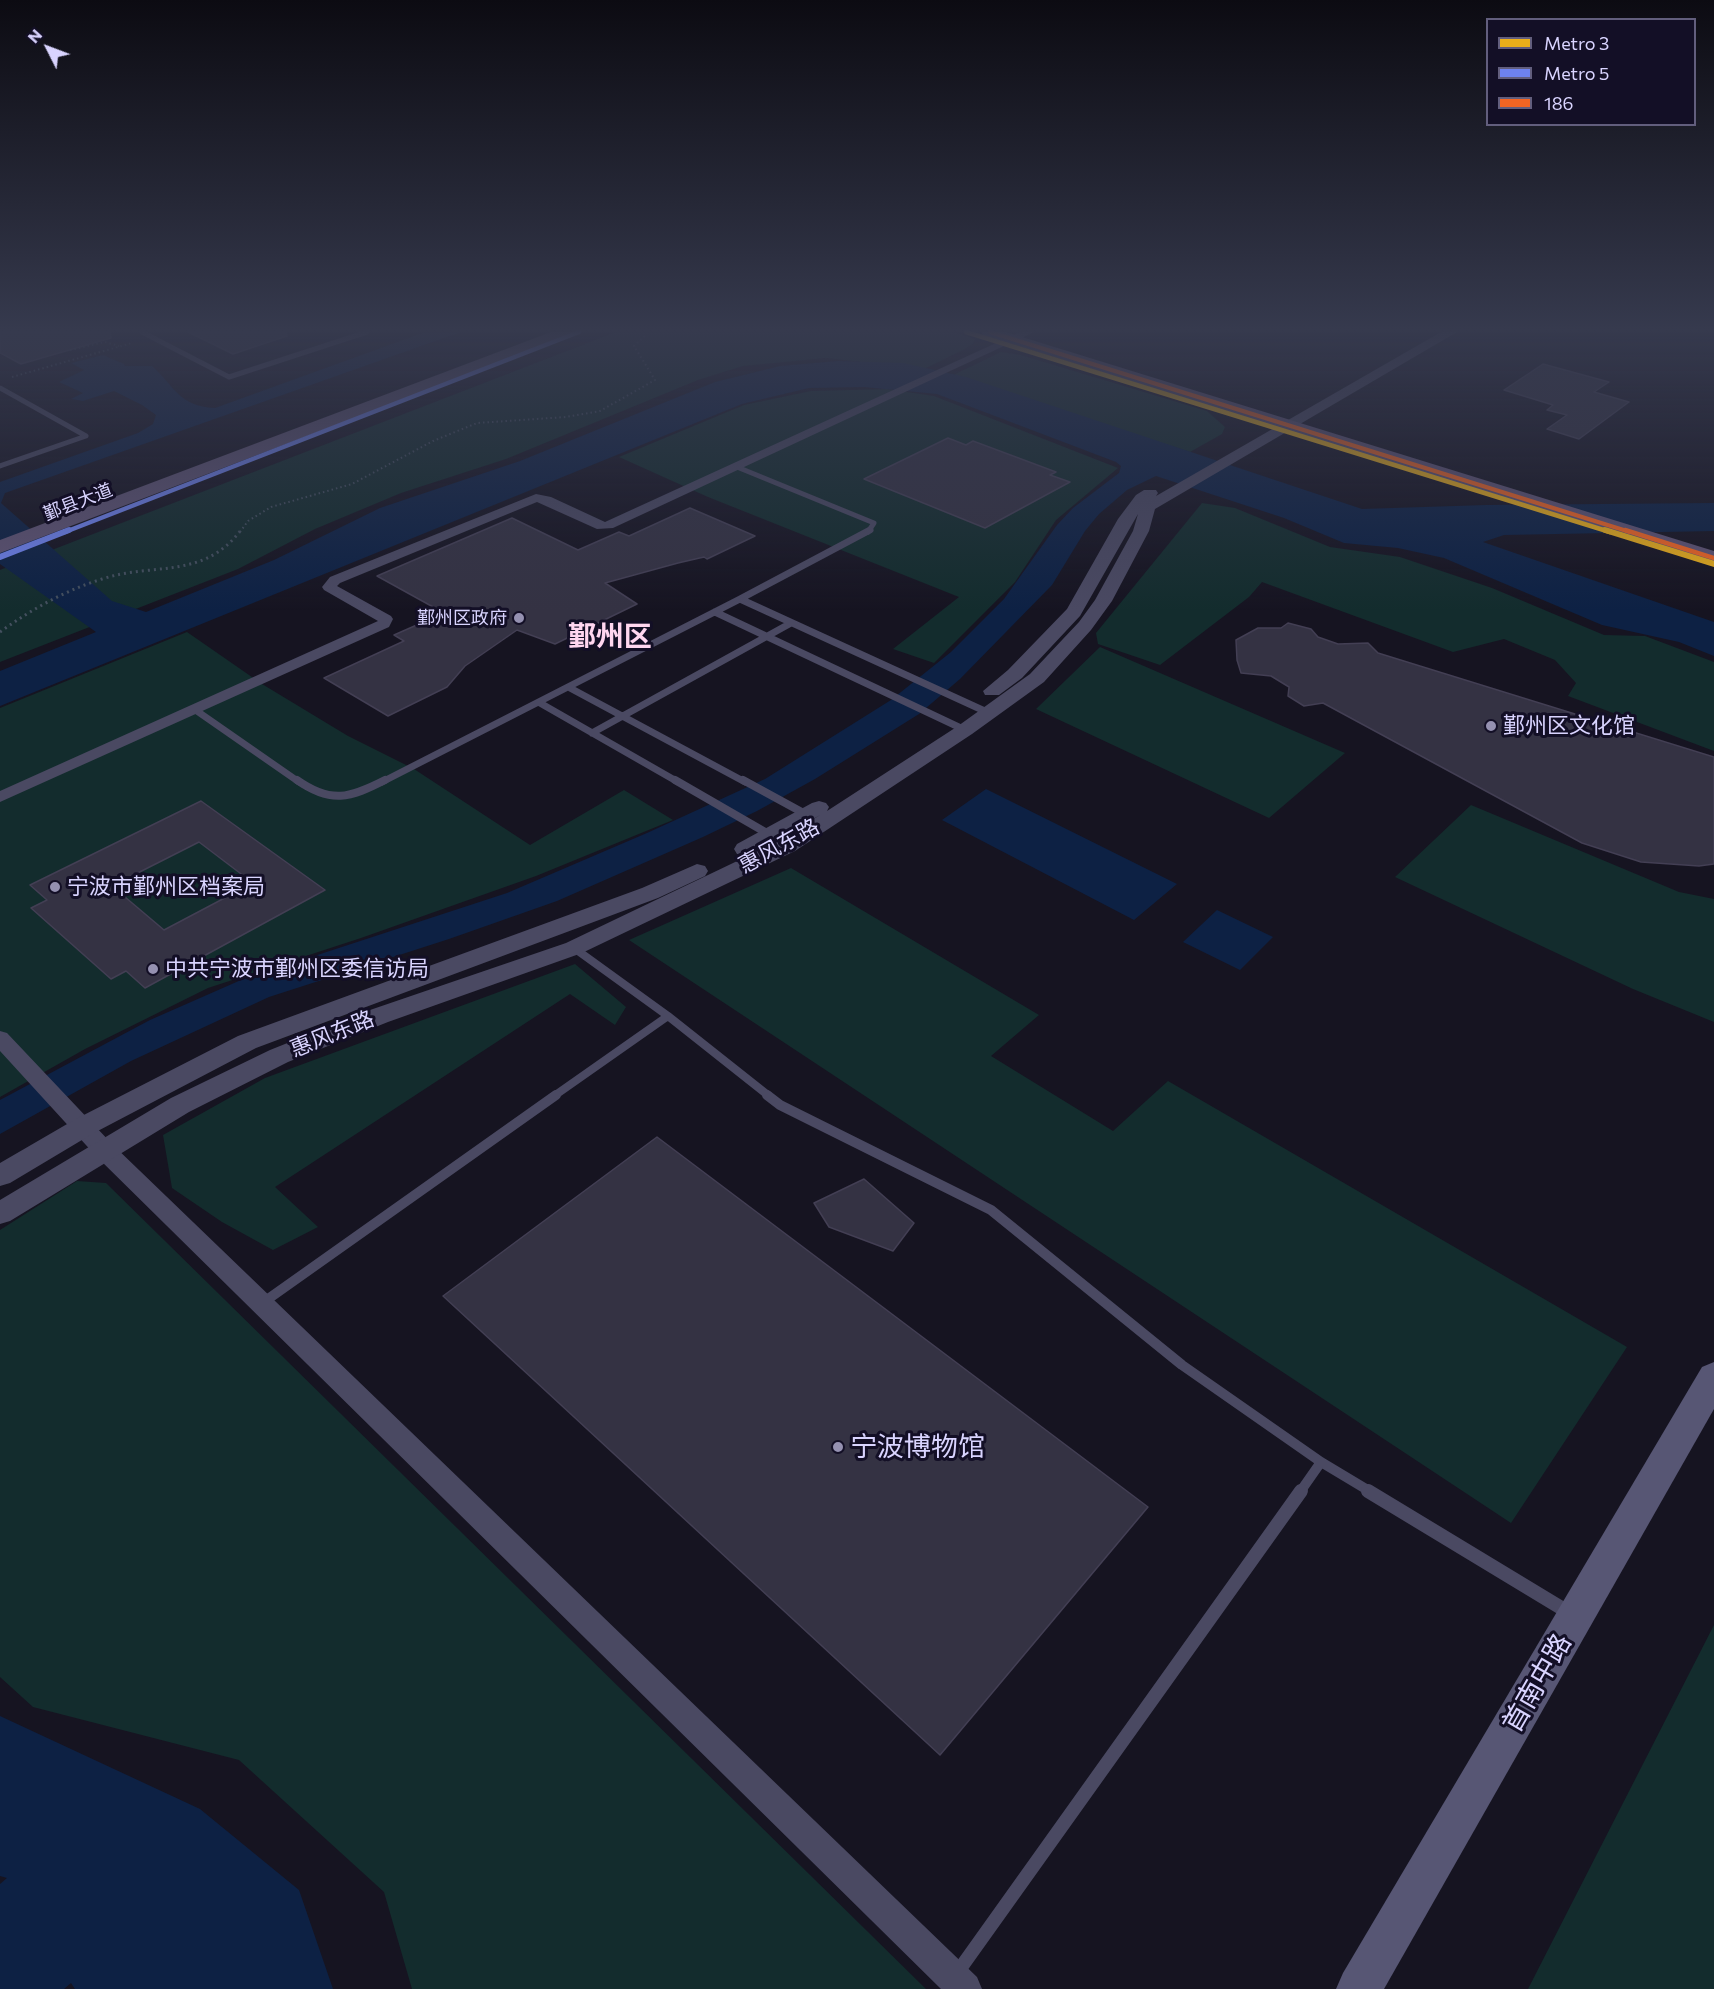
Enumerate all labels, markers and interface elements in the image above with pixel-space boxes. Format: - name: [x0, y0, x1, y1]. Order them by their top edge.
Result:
- north arrow: [18, 18, 78, 78]
- legend: [1486, 18, 1696, 126]
- text: N: [23, 25, 45, 46]
- text: Metro 3: [1544, 32, 1609, 54]
- text: Metro 5: [1544, 62, 1609, 84]
- text: 186: [1544, 92, 1574, 114]
- street label: 鄞县大道: [41, 479, 115, 525]
- place label: 鄞州区政府: [417, 607, 507, 629]
- marker: 鄞州区政府: [512, 611, 526, 625]
- district label: 鄞州区: [568, 620, 652, 654]
- place label: 鄞州区文化馆: [1503, 713, 1635, 739]
- marker: 鄞州区文化馆: [1484, 719, 1498, 733]
- street label: 惠风东路: [734, 813, 824, 879]
- place label: 宁波市鄞州区档案局: [67, 874, 265, 900]
- marker: 宁波市鄞州区档案局: [48, 880, 62, 894]
- place label: 中共宁波市鄞州区委信访局: [165, 956, 429, 982]
- marker: 中共宁波市鄞州区委信访局: [146, 962, 160, 976]
- street label: 惠风东路: [286, 1005, 378, 1063]
- place label: 宁波博物馆: [850, 1431, 985, 1463]
- marker: 宁波博物馆: [831, 1440, 845, 1454]
- street label: 首南中路: [1496, 1628, 1578, 1738]

